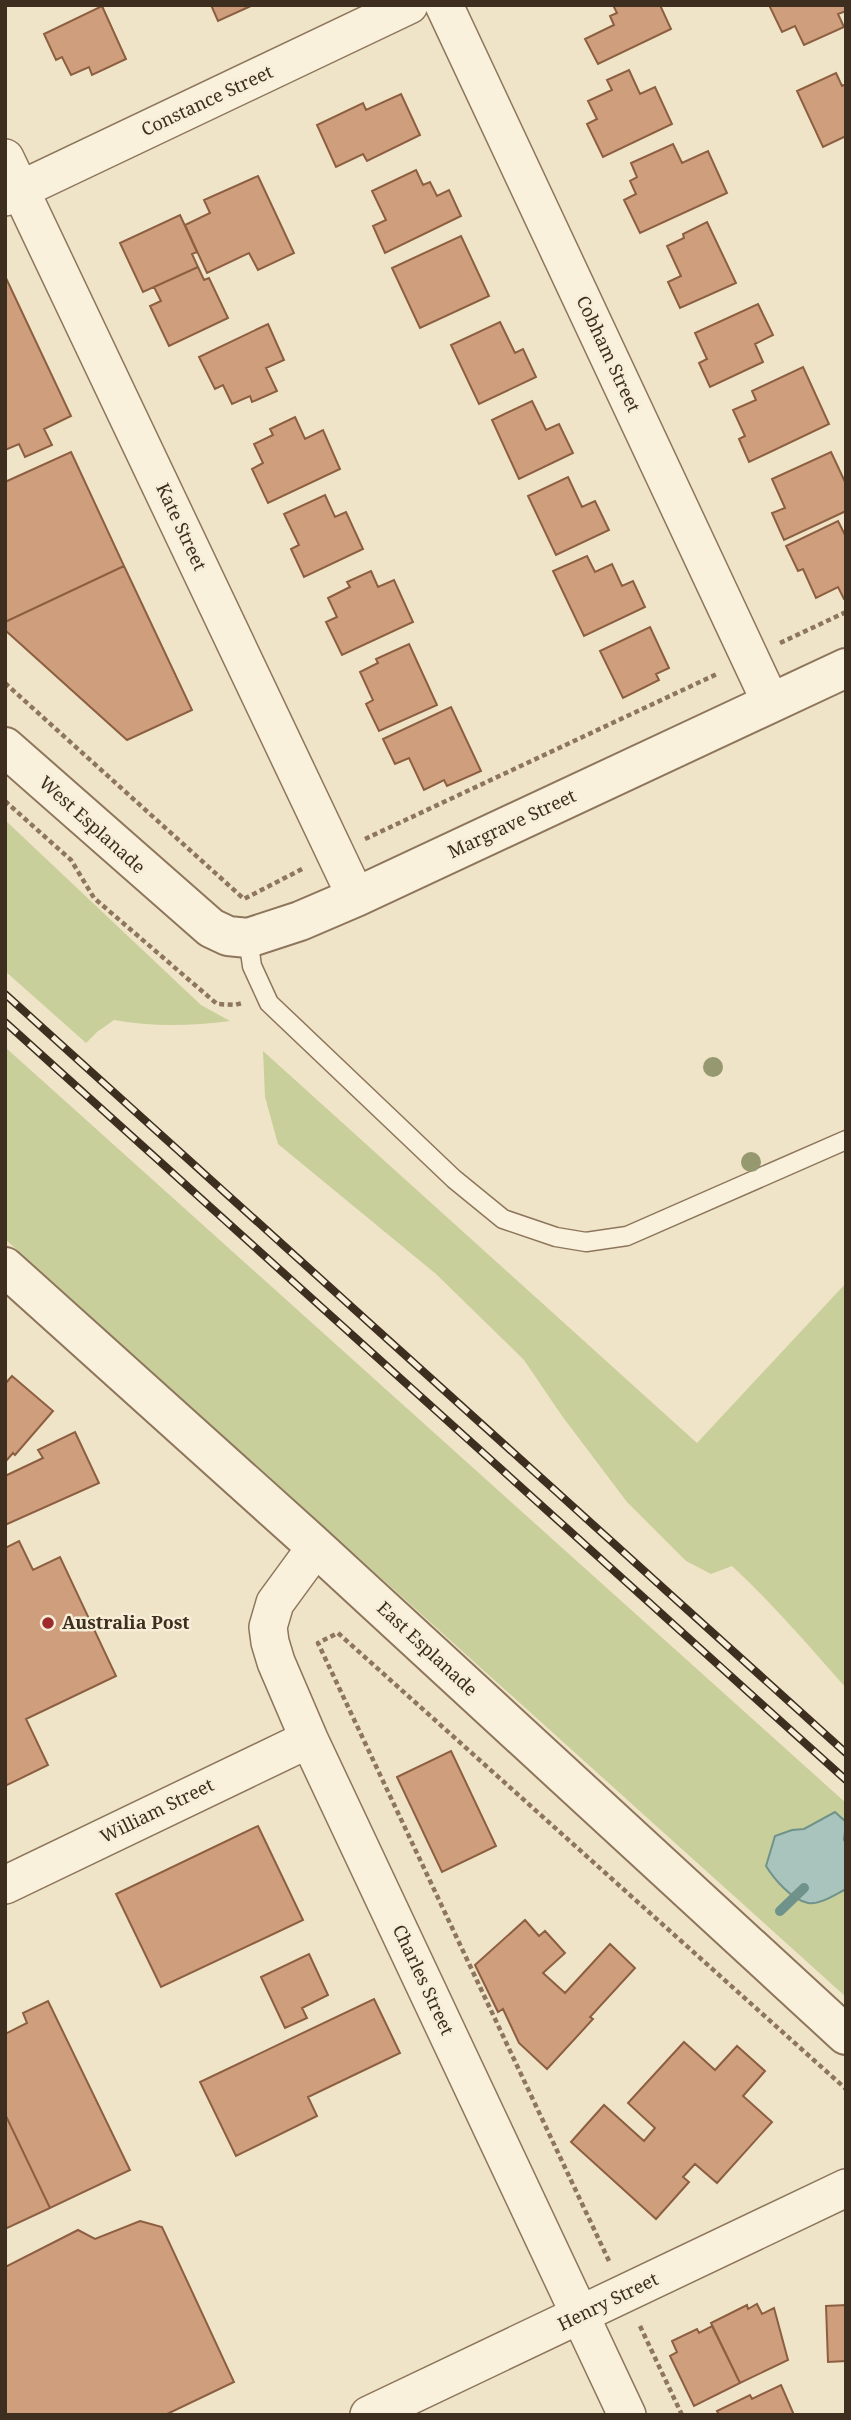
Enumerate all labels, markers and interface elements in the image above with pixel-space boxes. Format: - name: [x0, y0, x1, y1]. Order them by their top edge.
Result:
- street label: Constance Street: [137, 59, 276, 141]
- street label: Cobham Street: [571, 291, 646, 416]
- street label: Kate Street: [151, 479, 213, 574]
- street label: West Esplanade: [34, 770, 151, 878]
- street label: Margrave Street: [444, 783, 579, 863]
- street label: East Esplanade: [372, 1595, 483, 1701]
- place label: Australia Post: [62, 1610, 190, 1634]
- marker: Australia Post: [40, 1615, 56, 1631]
- street label: William Street: [96, 1772, 217, 1848]
- street label: Charles Street: [388, 1920, 460, 2039]
- street label: Henry Street: [553, 2266, 662, 2336]

